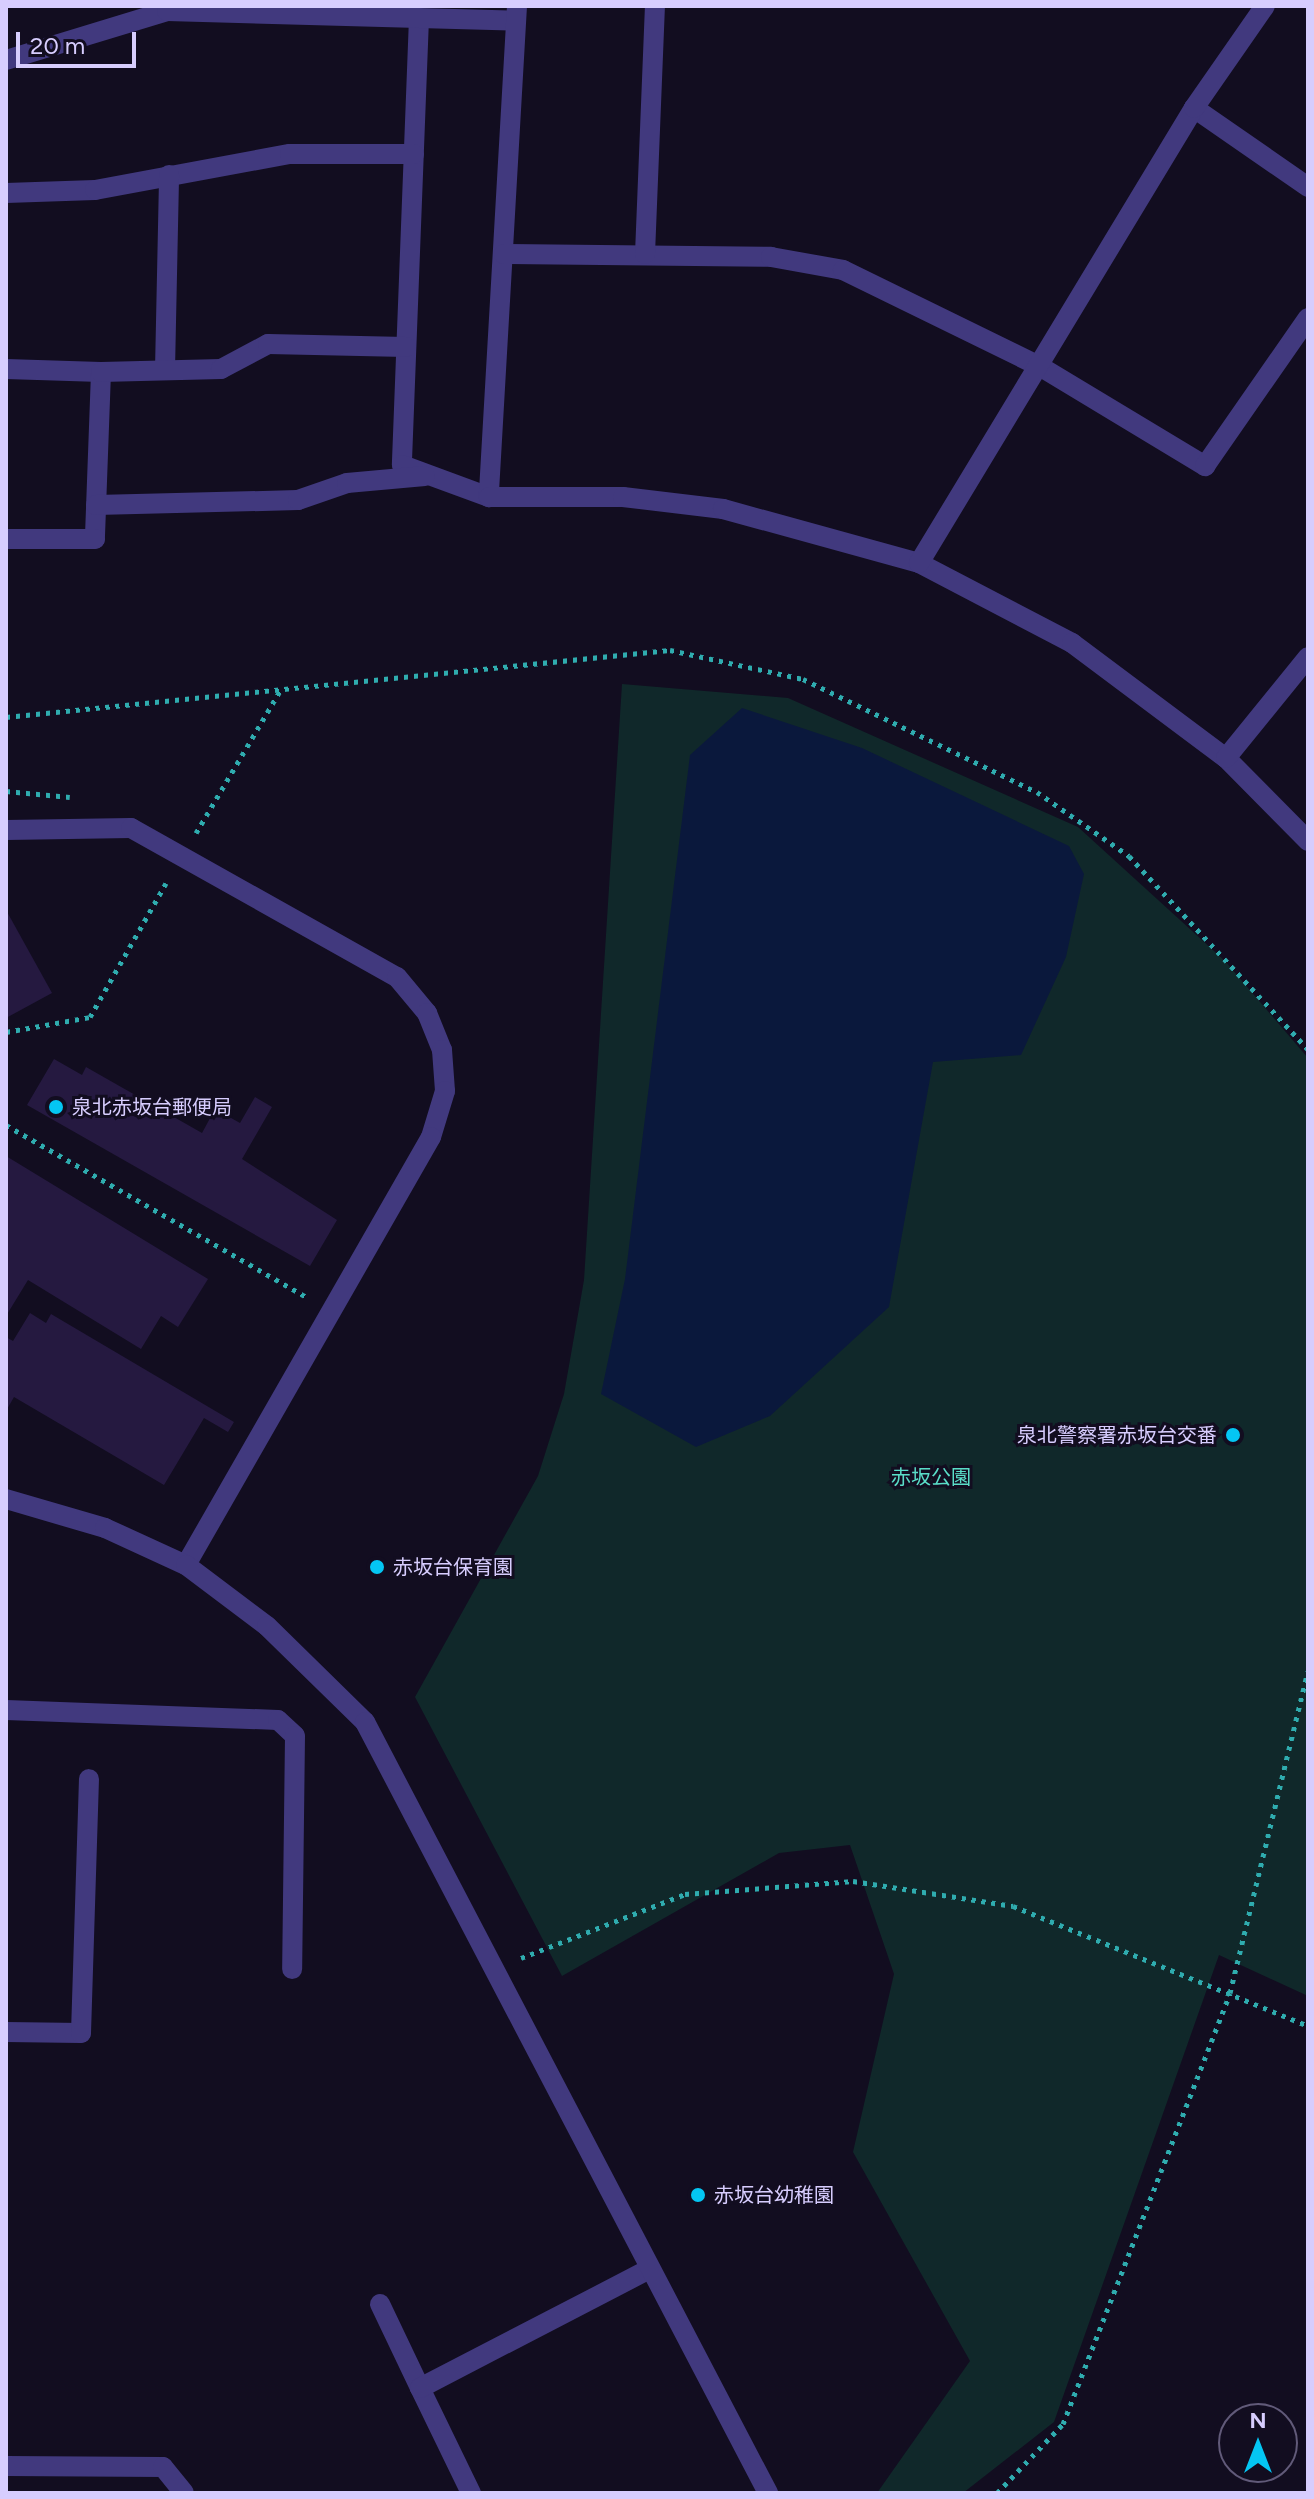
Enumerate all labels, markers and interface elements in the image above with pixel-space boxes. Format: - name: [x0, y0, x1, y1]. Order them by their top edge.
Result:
- scale bar: [20, 16, 140, 66]
- text: 20 m: [30, 31, 85, 60]
- place label: 泉北赤坂台郵便局: [72, 1095, 232, 1119]
- marker: 泉北赤坂台郵便局: [47, 1098, 65, 1116]
- place label: 泉北警察署赤坂台交番: [1017, 1423, 1217, 1447]
- marker: 泉北警察署赤坂台交番: [1224, 1426, 1242, 1444]
- park label: 赤坂公園: [891, 1465, 971, 1489]
- place label: 赤坂台保育園: [393, 1555, 513, 1579]
- marker: 赤坂台保育園: [368, 1558, 386, 1576]
- place label: 赤坂台幼稚園: [714, 2183, 834, 2207]
- marker: 赤坂台幼稚園: [689, 2186, 707, 2204]
- north arrow: [1218, 2403, 1298, 2483]
- text: N: [1249, 2407, 1267, 2434]

